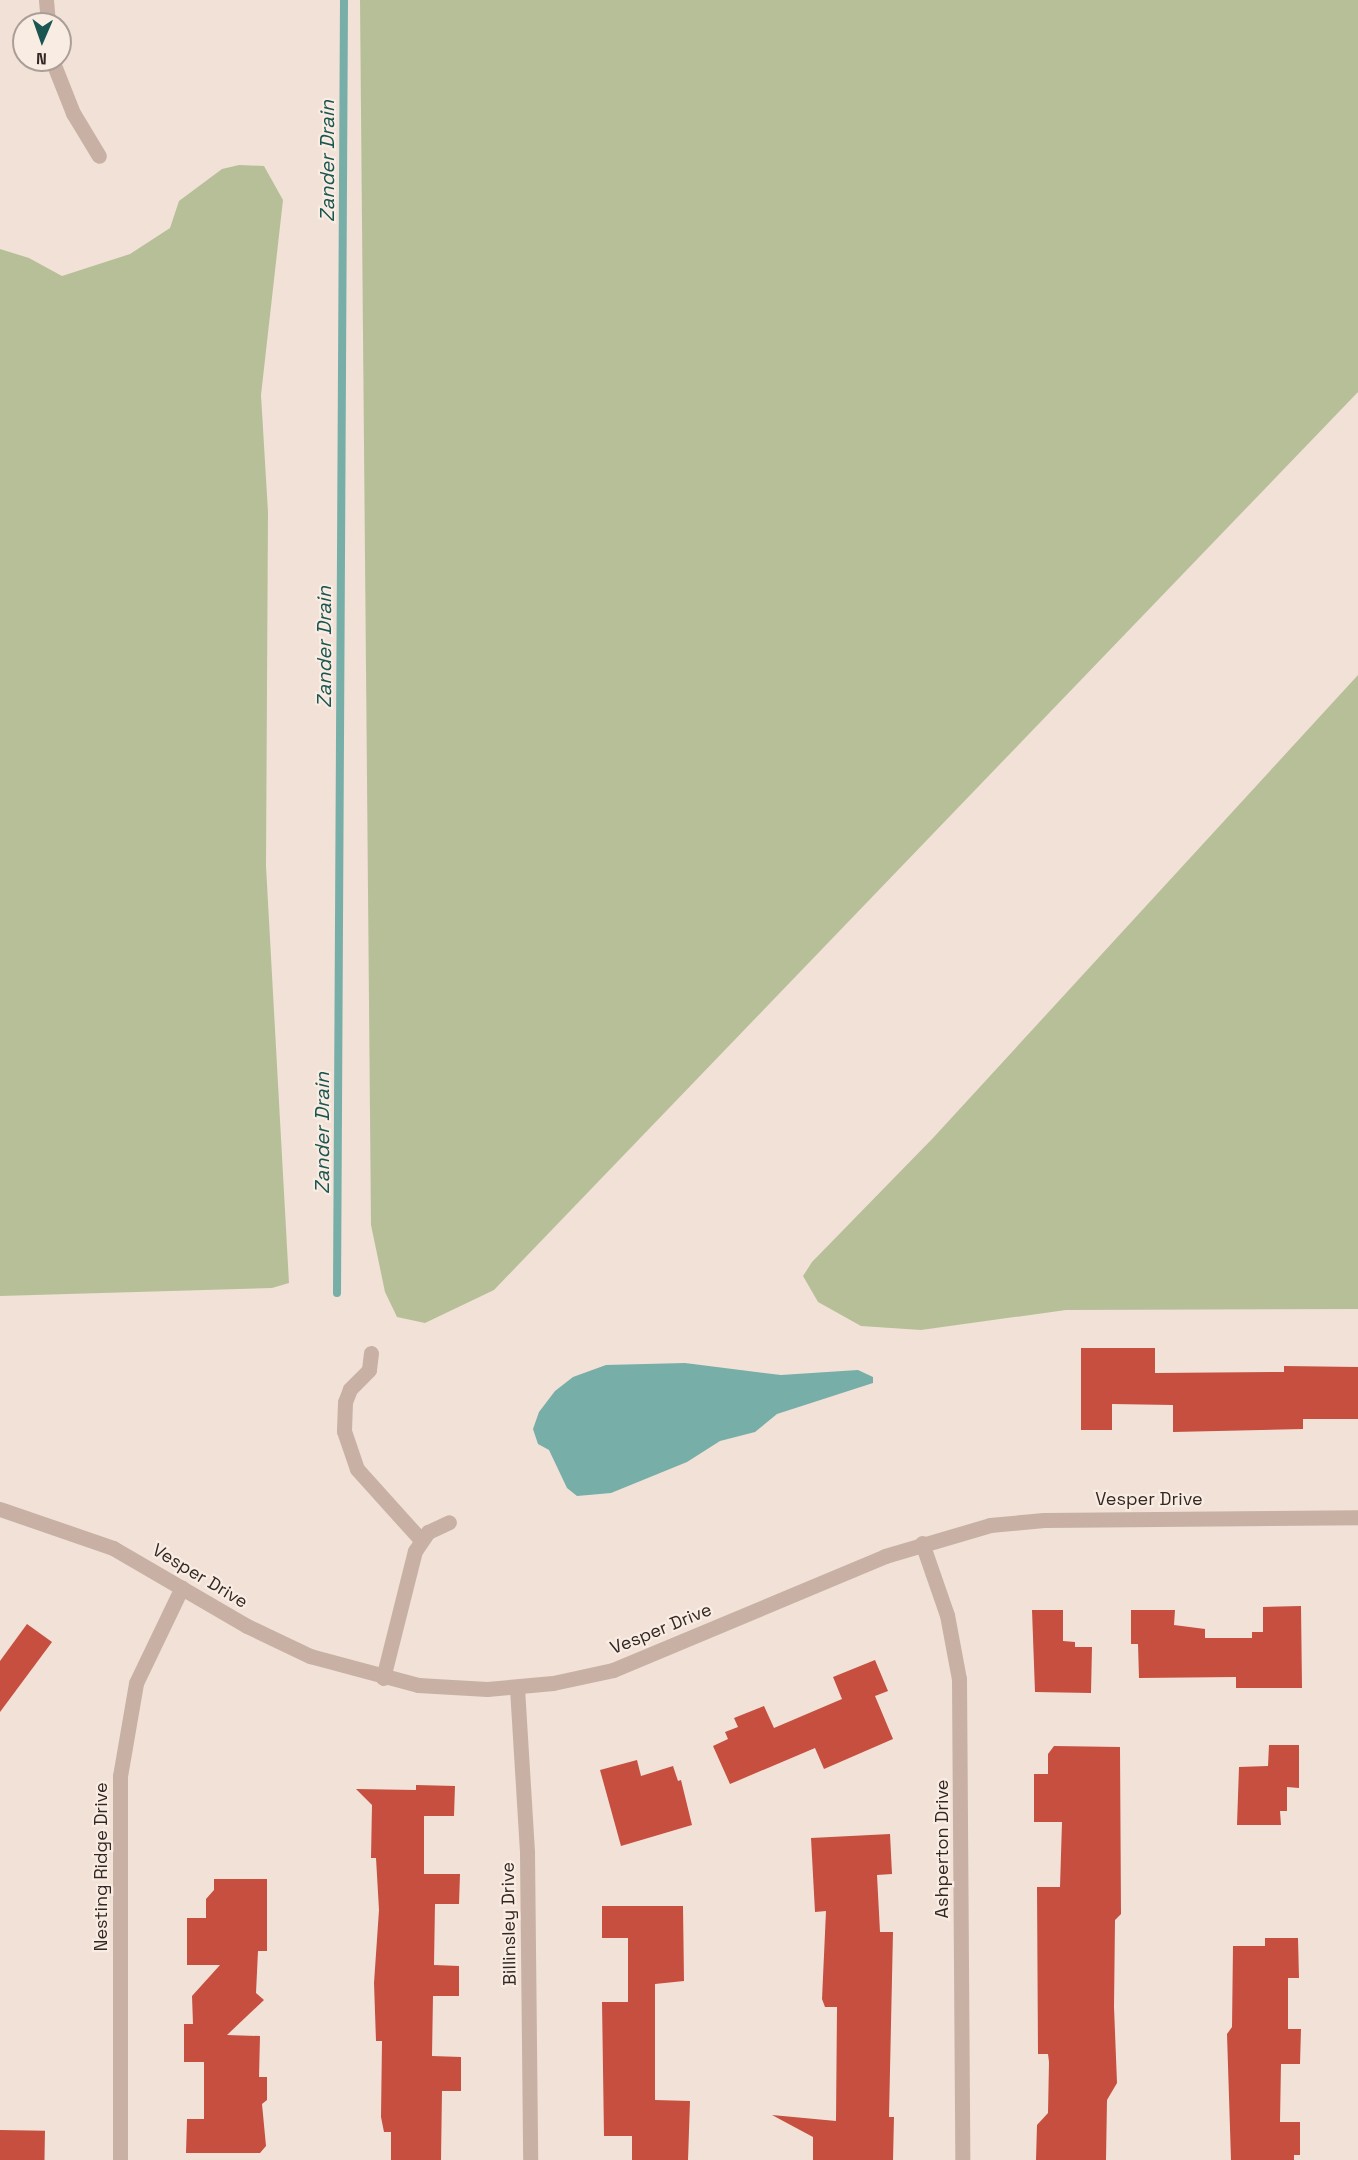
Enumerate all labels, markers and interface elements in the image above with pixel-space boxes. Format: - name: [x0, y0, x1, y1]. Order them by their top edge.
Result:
- north arrow: [12, 12, 72, 72]
- text: N: [36, 48, 47, 69]
- water label: Zander Drain: [315, 100, 339, 222]
- water label: Zander Drain: [312, 586, 336, 708]
- water label: Zander Drain: [310, 1072, 334, 1194]
- street label: Vesper Drive: [1095, 1488, 1203, 1510]
- street label: Vesper Drive: [148, 1539, 252, 1613]
- street label: Vesper Drive: [607, 1599, 715, 1659]
- street label: Ashperton Drive: [931, 1780, 953, 1918]
- street label: Nesting Ridge Drive: [90, 1782, 112, 1952]
- street label: Billinsley Drive: [497, 1862, 521, 1986]

